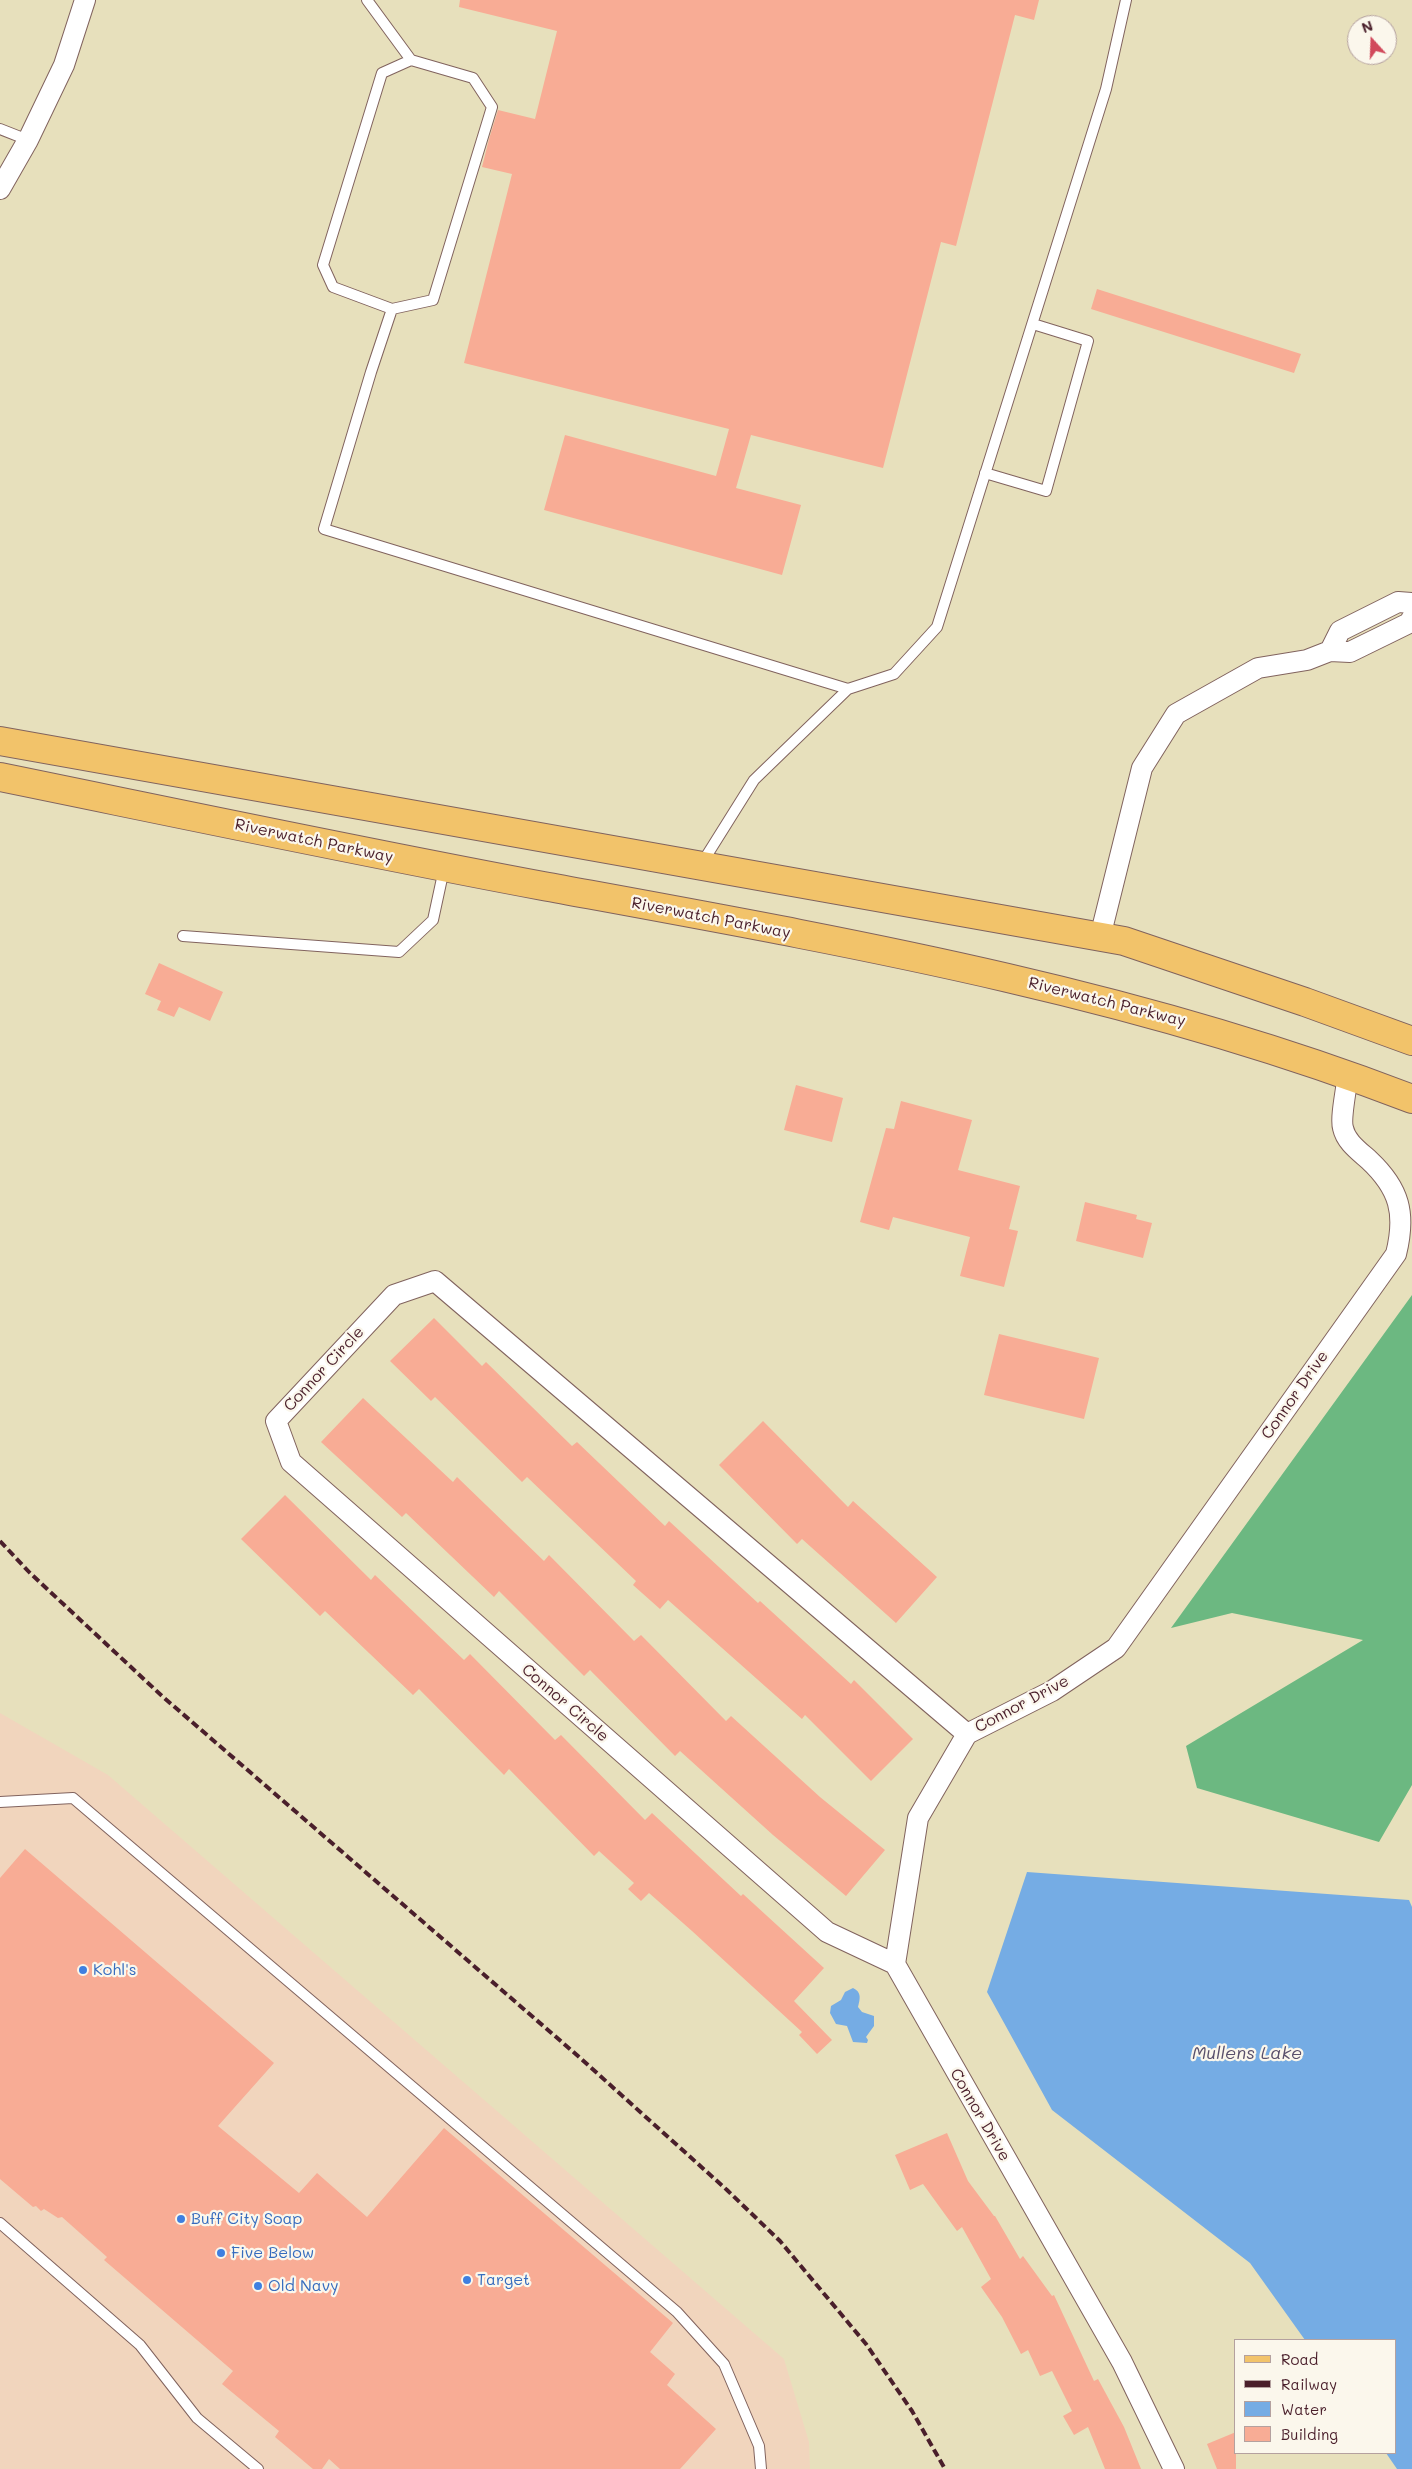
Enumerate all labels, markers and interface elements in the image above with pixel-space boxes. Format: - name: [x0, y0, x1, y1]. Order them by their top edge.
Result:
- north arrow: [1347, 15, 1397, 65]
- text: N: [1359, 16, 1375, 37]
- street label: Riverwatch Parkway: [233, 815, 395, 867]
- street label: Riverwatch Parkway: [630, 893, 792, 943]
- street label: Riverwatch Parkway: [1026, 973, 1188, 1031]
- street label: Connor Circle: [280, 1323, 368, 1415]
- street label: Connor Drive: [1257, 1347, 1333, 1443]
- street label: Connor Circle: [518, 1660, 612, 1746]
- street label: Connor Drive: [972, 1671, 1072, 1737]
- place label: Kohl's: [93, 1960, 137, 1980]
- marker: Kohl's: [77, 1964, 89, 1976]
- water label: Mullens Lake: [1192, 2042, 1302, 2064]
- street label: Connor Drive: [946, 2065, 1014, 2165]
- place label: Buff City Soap: [191, 2209, 302, 2229]
- marker: Buff City Soap: [175, 2213, 187, 2225]
- place label: Five Below: [231, 2243, 314, 2263]
- marker: Five Below: [215, 2247, 227, 2259]
- place label: Target: [477, 2270, 530, 2290]
- marker: Target: [461, 2274, 473, 2286]
- place label: Old Navy: [268, 2276, 339, 2296]
- marker: Old Navy: [252, 2280, 264, 2292]
- legend: [1234, 2339, 1397, 2454]
- text: Road: [1281, 2349, 1318, 2369]
- text: Railway: [1281, 2374, 1337, 2394]
- text: Water: [1281, 2399, 1327, 2419]
- text: Building: [1281, 2424, 1338, 2444]

